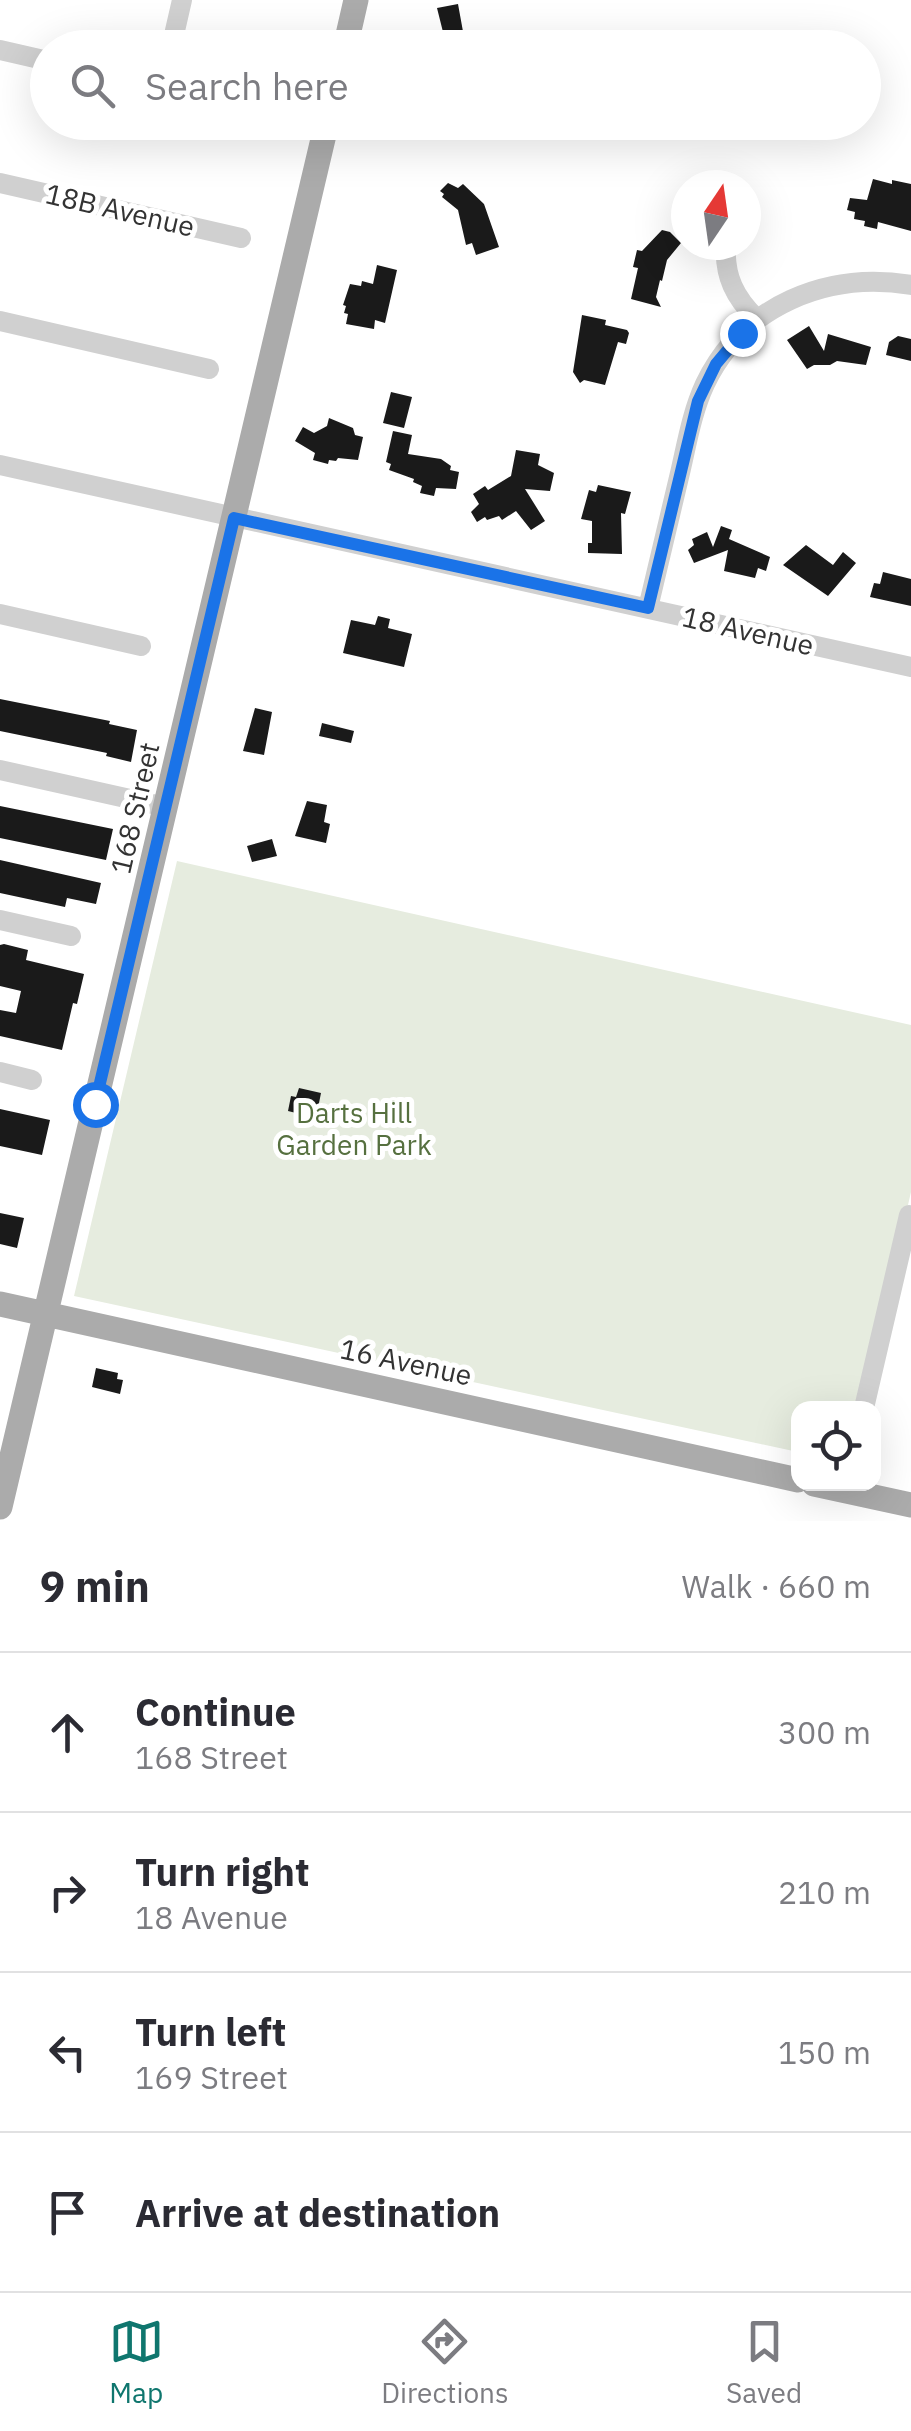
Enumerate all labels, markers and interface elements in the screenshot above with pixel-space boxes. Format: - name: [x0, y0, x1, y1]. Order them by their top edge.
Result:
- search box: [30, 30, 881, 140]
- icon: search: [65, 58, 120, 113]
- text: Search here: [145, 61, 349, 110]
- north arrow: [671, 170, 761, 260]
- street label: 18B Avenue: [42, 174, 198, 245]
- route end: [720, 311, 766, 357]
- street label: 18 Avenue: [679, 597, 817, 664]
- street label: 168 Street: [101, 739, 168, 877]
- route start: [73, 1082, 119, 1128]
- park label: Darts Hill Garden Park: [276, 1094, 432, 1163]
- street label: 16 Avenue: [337, 1330, 475, 1394]
- map controls: [791, 1401, 881, 1491]
- button: locate: [791, 1401, 881, 1491]
- text: 9 min: [40, 1559, 150, 1614]
- text: Walk · 660 m: [682, 1565, 871, 1607]
- text: Continue: [135, 1687, 296, 1736]
- icon: ahead: [40, 1705, 95, 1760]
- text: 300 m: [778, 1711, 871, 1753]
- text: 168 Street: [135, 1736, 288, 1778]
- text: Turn right: [135, 1847, 310, 1896]
- icon: right: [40, 1865, 95, 1920]
- text: 210 m: [778, 1871, 871, 1913]
- text: 18 Avenue: [135, 1896, 288, 1938]
- text: Turn left: [135, 2007, 286, 2056]
- icon: left: [40, 2025, 95, 2080]
- text: 150 m: [778, 2031, 871, 2073]
- text: 169 Street: [135, 2056, 288, 2098]
- icon: arrive: [40, 2185, 95, 2240]
- text: Arrive at destination: [135, 2188, 500, 2237]
- tab: Map: [109, 2314, 164, 2411]
- tab: Directions: [381, 2314, 509, 2411]
- tab: Saved: [726, 2314, 802, 2411]

